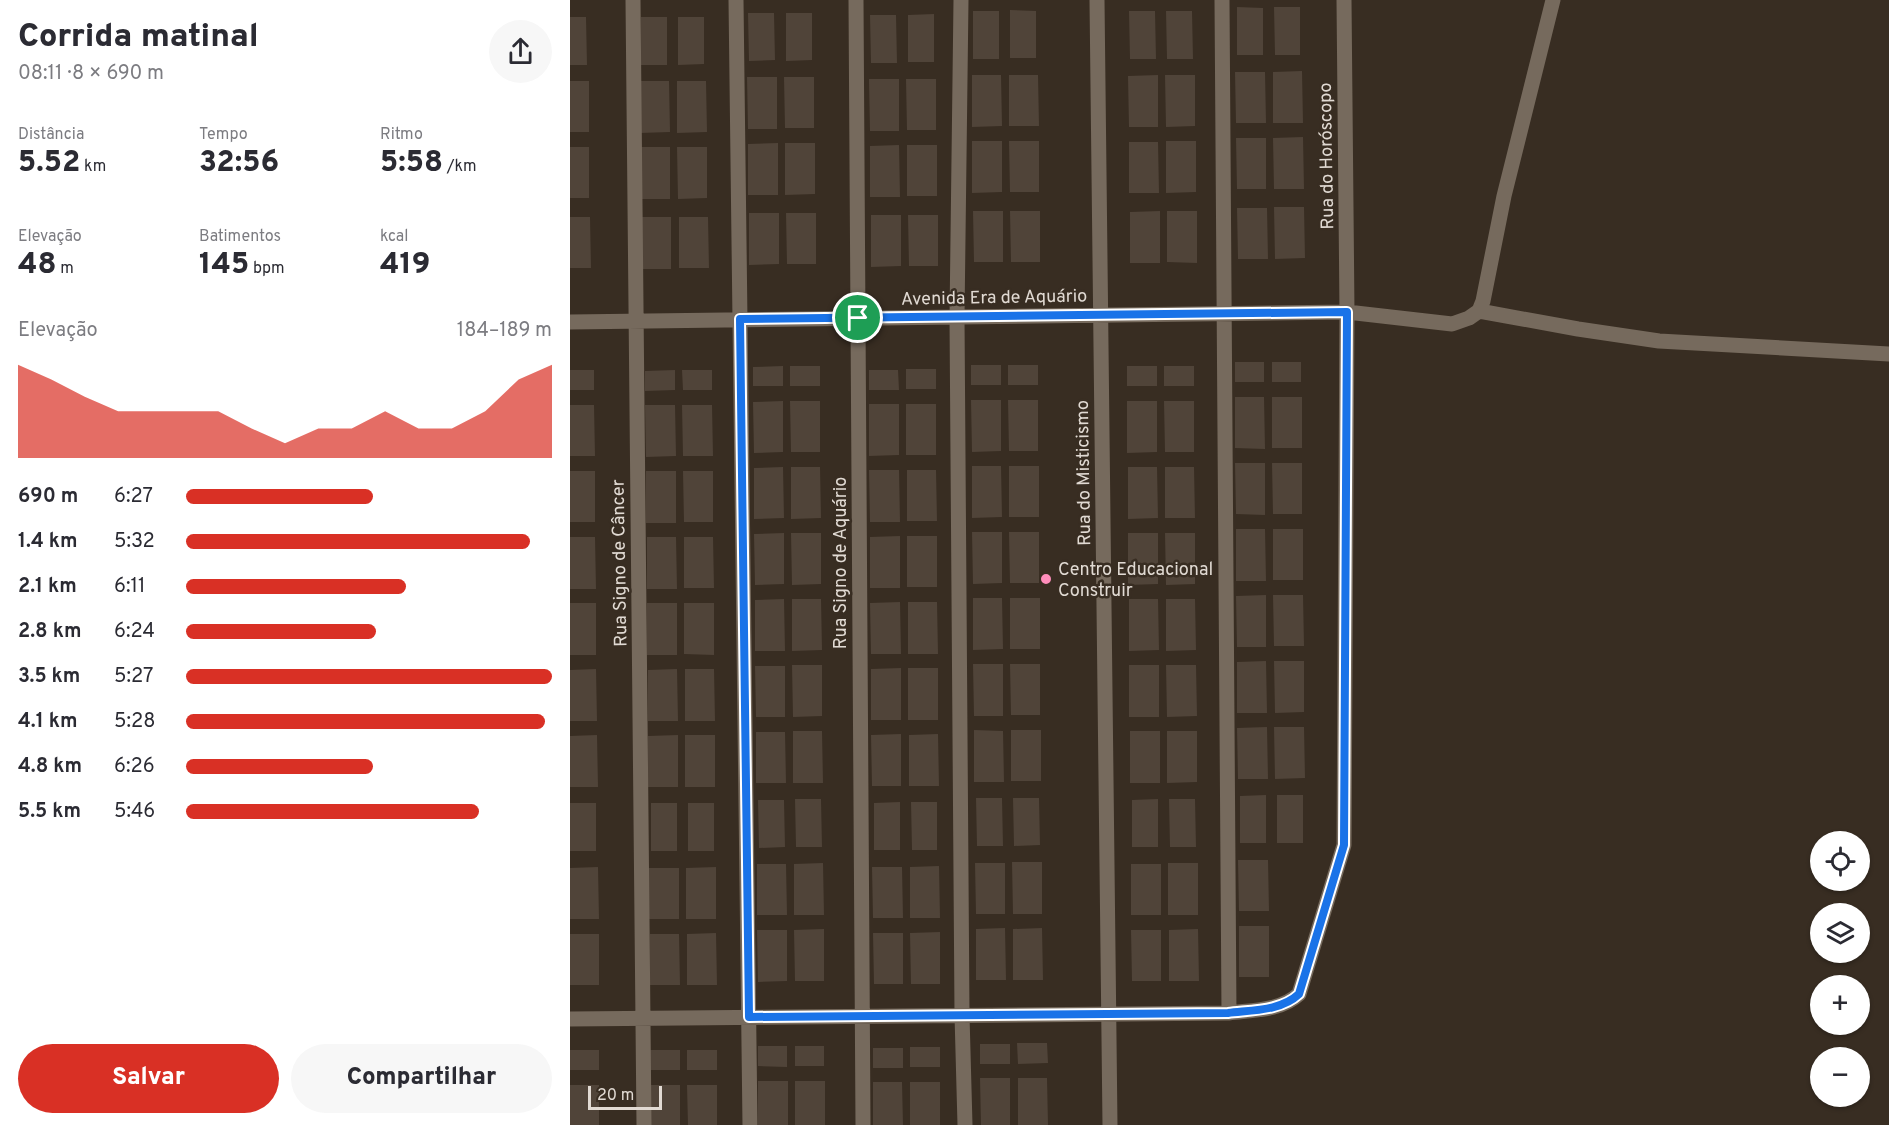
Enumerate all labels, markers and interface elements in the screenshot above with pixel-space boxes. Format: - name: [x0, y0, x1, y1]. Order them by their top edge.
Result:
- text: Corrida matinal: [18, 17, 259, 59]
- button: share: [489, 20, 552, 83]
- text: 08:11 · 8 × 690 m: [18, 61, 164, 87]
- street label: Rua do Horóscopo: [1315, 82, 1340, 230]
- text: Distância: [18, 125, 84, 145]
- text: Tempo: [199, 125, 248, 145]
- text: Ritmo: [380, 125, 423, 145]
- text: 5.52: [18, 145, 80, 182]
- text: 32:56: [199, 145, 279, 182]
- text: 5:58: [380, 145, 443, 182]
- text: km: [80, 157, 106, 177]
- text: /km: [443, 157, 477, 177]
- text: Elevação: [18, 227, 82, 247]
- text: Batimentos: [199, 227, 281, 247]
- text: kcal: [380, 227, 408, 247]
- text: 48: [18, 247, 57, 284]
- text: 145: [199, 247, 249, 284]
- text: 419: [380, 247, 430, 284]
- text: m: [57, 259, 74, 279]
- text: bpm: [249, 259, 284, 279]
- street label: Avenida Era de Aquário: [901, 285, 1087, 312]
- pin: [832, 292, 883, 343]
- icon: arrive: [841, 301, 874, 334]
- text: Elevação: [18, 318, 98, 344]
- text: 184–189 m: [457, 318, 552, 344]
- street label: Rua do Misticismo: [1072, 400, 1097, 546]
- street label: Rua Signo de Aquário: [830, 477, 853, 649]
- street label: Rua Signo de Câncer: [608, 479, 633, 647]
- text: 690 m: [18, 484, 78, 510]
- text: 6:27: [114, 484, 153, 510]
- text: 1.4 km: [18, 529, 78, 555]
- text: 5:32: [114, 529, 155, 555]
- place label: Centro Educacional Construir: [1058, 559, 1213, 603]
- marker: Centro Educacional Construir: [1039, 572, 1053, 586]
- text: 2.1 km: [18, 574, 77, 600]
- text: 6:11: [114, 574, 145, 600]
- text: 2.8 km: [18, 619, 81, 645]
- text: 6:24: [114, 619, 155, 645]
- text: 3.5 km: [18, 664, 80, 690]
- text: 5:27: [114, 664, 153, 690]
- text: 4.1 km: [18, 709, 77, 735]
- text: 5:28: [114, 709, 155, 735]
- text: 4.8 km: [18, 754, 82, 780]
- text: 6:26: [114, 754, 155, 780]
- text: 5.5 km: [18, 799, 81, 825]
- text: 5:46: [114, 799, 155, 825]
- map controls: [1810, 831, 1870, 1107]
- button: locate: [1810, 831, 1870, 891]
- button: layers: [1810, 903, 1870, 963]
- button: +: [1810, 975, 1870, 1035]
- button: Salvar: [18, 1044, 279, 1113]
- button: Compartilhar: [291, 1044, 552, 1113]
- button: −: [1810, 1047, 1870, 1107]
- scale bar: [588, 1083, 662, 1110]
- text: 20 m: [597, 1086, 634, 1106]

